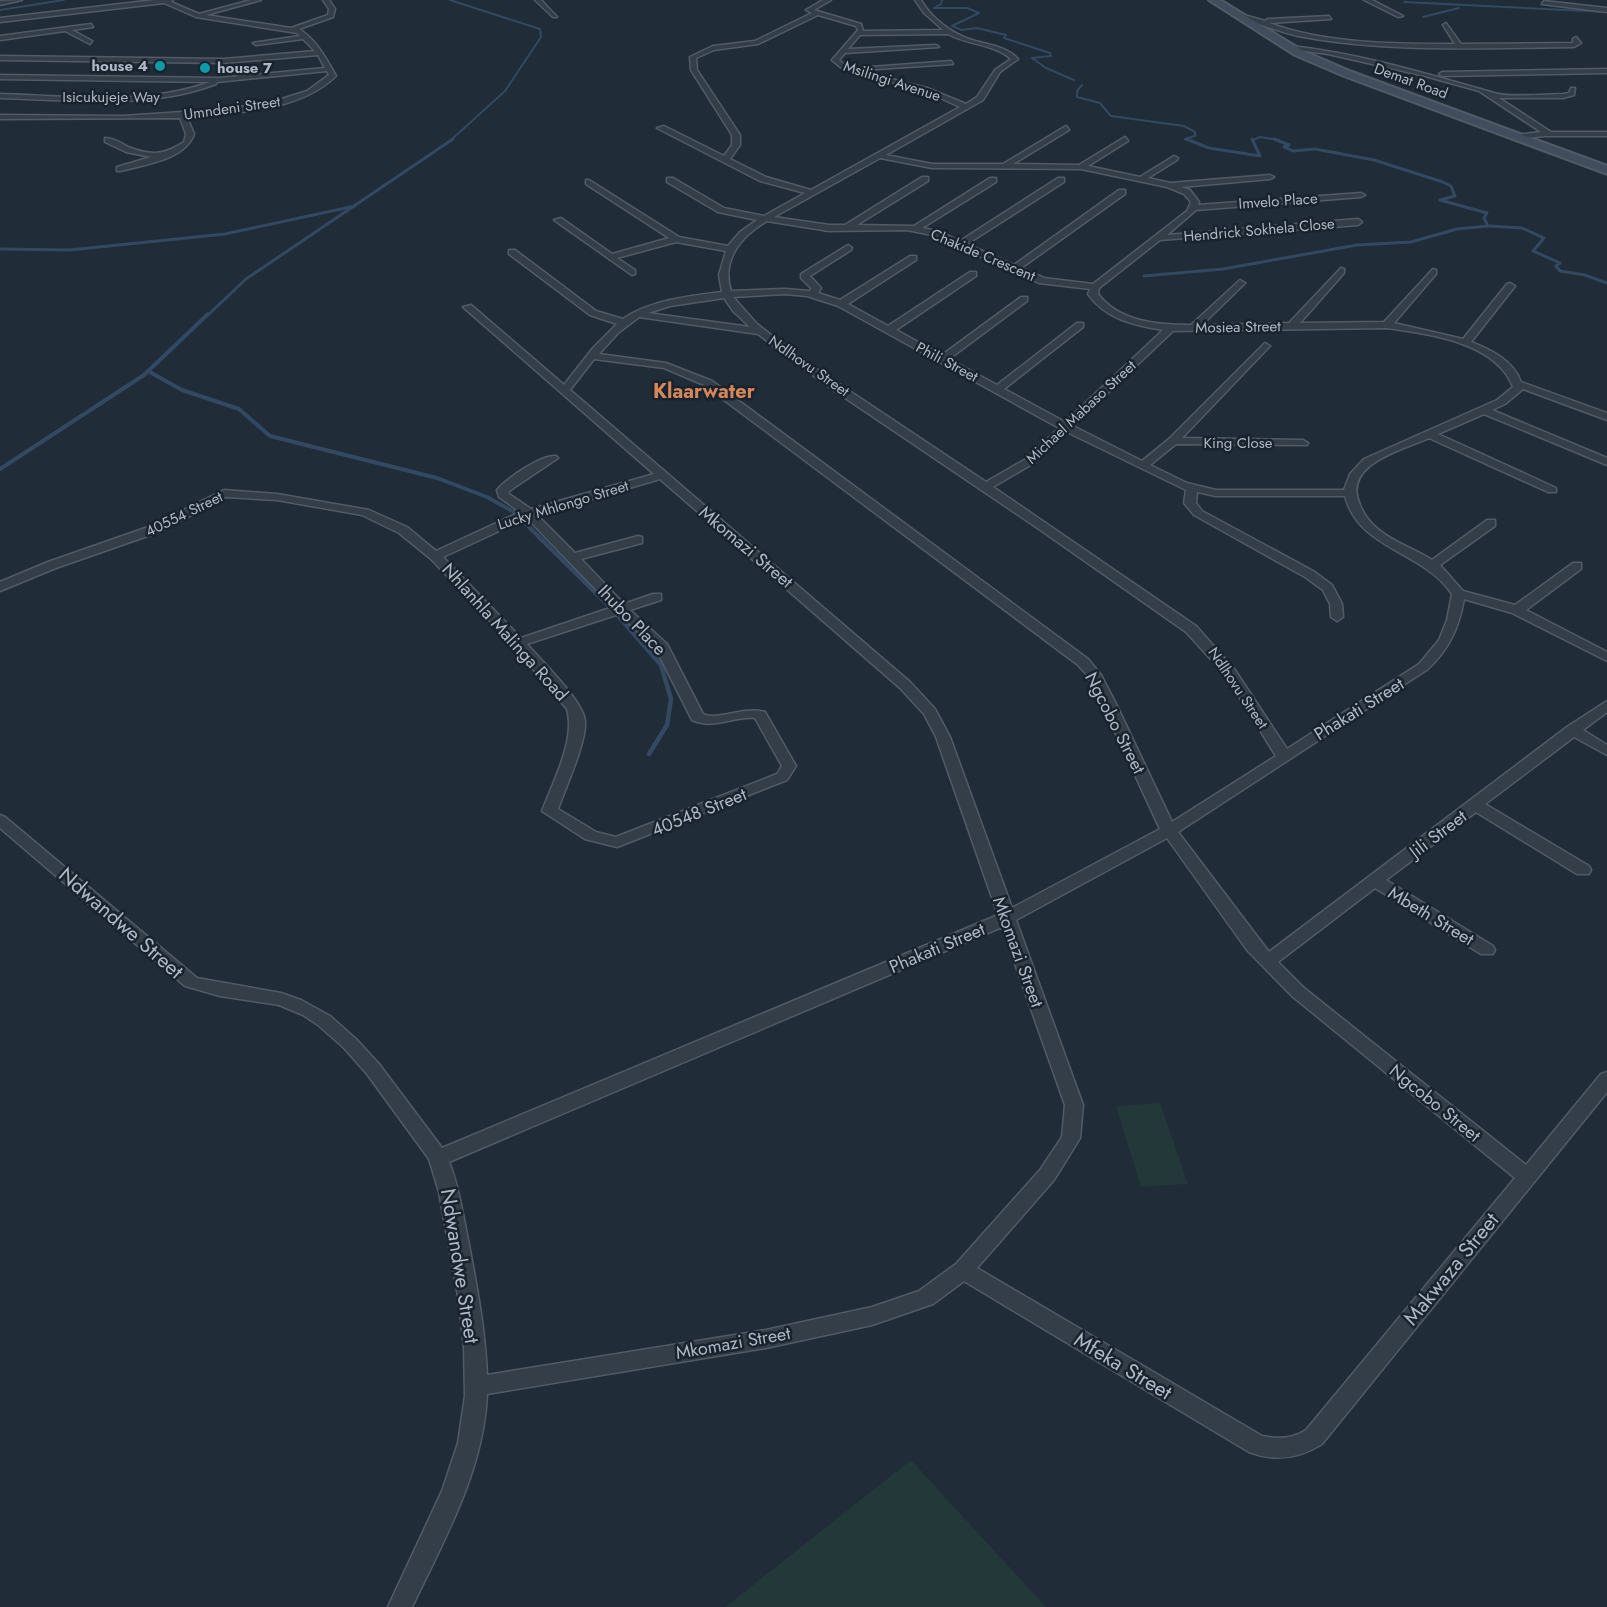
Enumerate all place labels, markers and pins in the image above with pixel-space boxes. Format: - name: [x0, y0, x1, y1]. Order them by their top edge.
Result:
- place label: house 4: [92, 55, 148, 77]
- place label: house 7: [217, 57, 273, 79]
- marker: house 4: [153, 59, 167, 73]
- marker: house 7: [198, 61, 212, 75]

